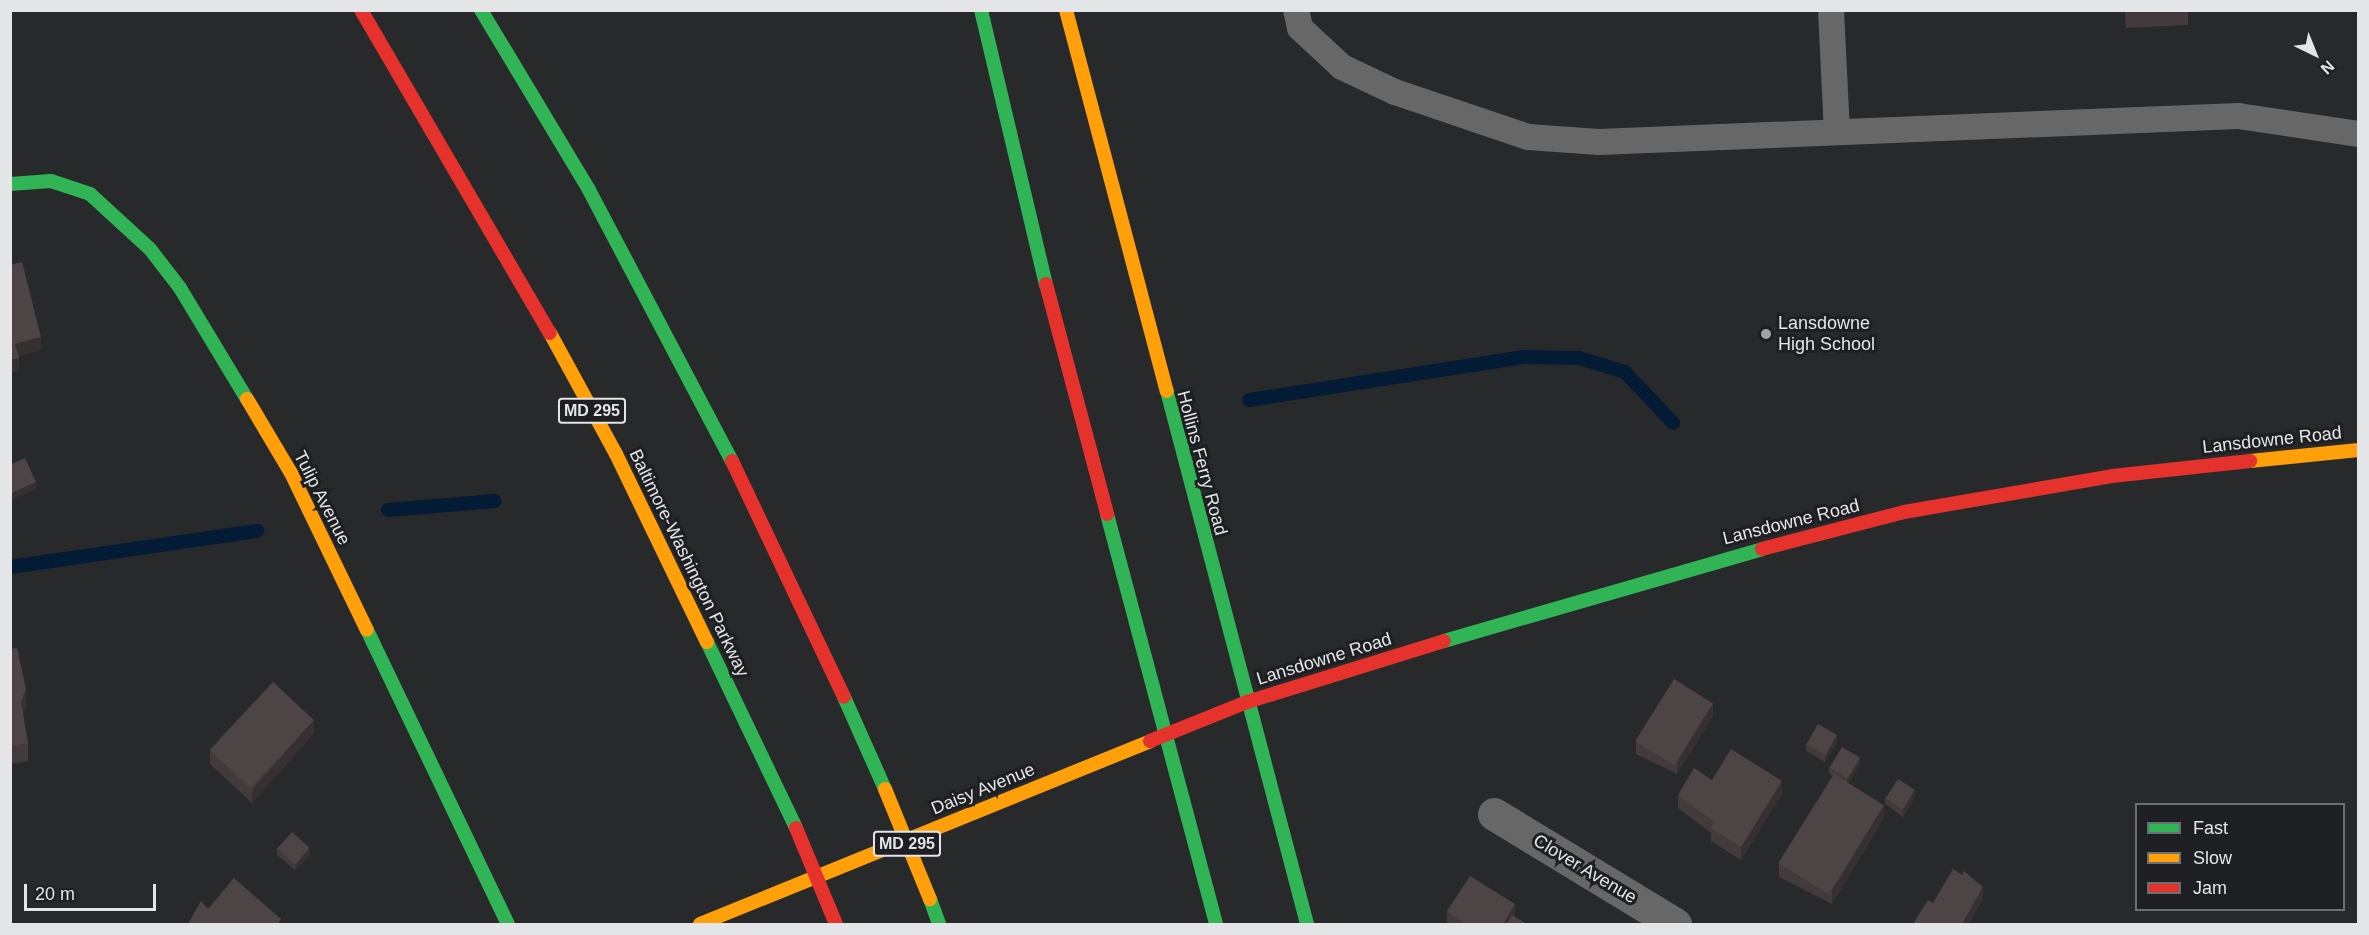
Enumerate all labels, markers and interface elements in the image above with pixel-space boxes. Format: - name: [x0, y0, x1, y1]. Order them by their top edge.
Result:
- north arrow: [2285, 24, 2345, 84]
- text: N: [2318, 57, 2338, 78]
- place label: Lansdowne High School: [1778, 313, 1875, 356]
- marker: Lansdowne High School: [1759, 327, 1773, 341]
- street label: Hollins Ferry Road: [1172, 388, 1232, 538]
- road number: MD 295: [558, 398, 626, 424]
- street label: Lansdowne Road: [2201, 422, 2343, 458]
- street label: Baltimore-Washington Parkway: [624, 446, 754, 680]
- street label: Tulip Avenue: [289, 447, 355, 549]
- street label: Lansdowne Road: [1720, 495, 1862, 549]
- street label: Lansdowne Road: [1254, 628, 1394, 690]
- street label: Daisy Avenue: [928, 758, 1038, 820]
- legend: [2135, 803, 2345, 911]
- text: Fast: [2193, 818, 2228, 838]
- street label: Clover Avenue: [1529, 829, 1641, 909]
- road number: MD 295: [872, 831, 942, 857]
- text: Slow: [2193, 848, 2232, 868]
- scale bar: [27, 872, 159, 910]
- text: Jam: [2193, 878, 2227, 898]
- text: 20 m: [35, 884, 75, 904]

